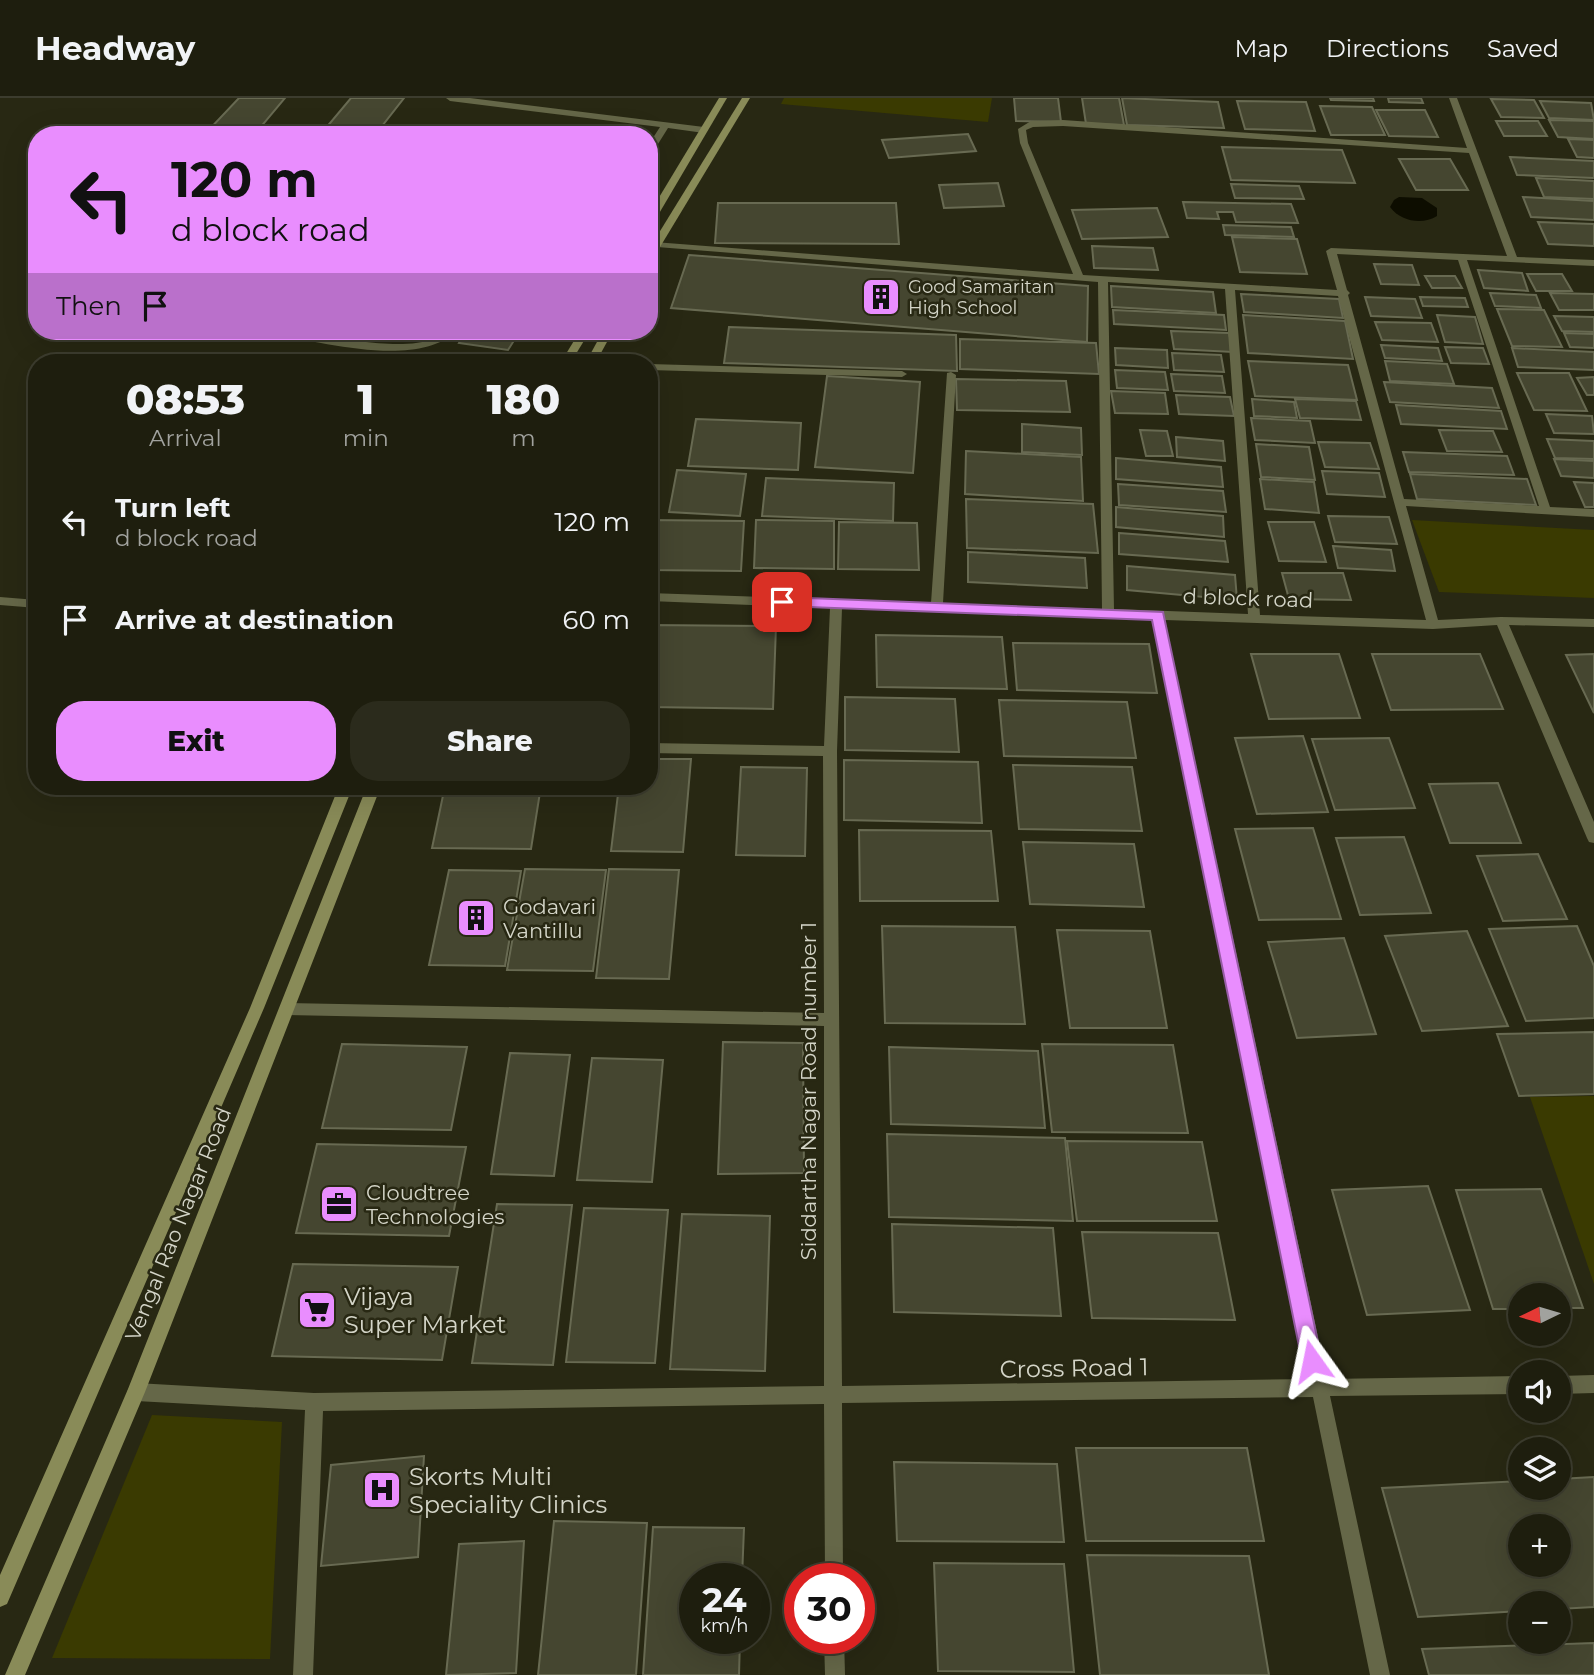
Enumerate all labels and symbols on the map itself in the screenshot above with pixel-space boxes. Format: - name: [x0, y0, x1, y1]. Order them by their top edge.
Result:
- building icon: Good Samaritan High School: [860, 276, 902, 318]
- place label: Good Samaritan High School: [908, 276, 1054, 319]
- pin: [752, 572, 812, 632]
- street label: d block road: [1182, 583, 1314, 613]
- place label: Godavari Vantillu: [503, 894, 596, 943]
- building icon: Godavari Vantillu: [455, 897, 497, 939]
- street label: Siddartha Nagar Road number 1: [796, 922, 821, 1260]
- street label: Vengal Rao Nagar Road: [120, 1104, 236, 1344]
- place label: Cloudtree Technologies: [366, 1180, 505, 1229]
- office icon: Cloudtree Technologies: [318, 1183, 360, 1225]
- place label: Vijaya Super Market: [344, 1282, 506, 1339]
- north arrow: [1508, 1283, 1572, 1346]
- supermarket icon: Vijaya Super Market: [296, 1289, 338, 1331]
- position arrow: [1275, 1324, 1349, 1398]
- street label: Cross Road 1: [999, 1352, 1149, 1384]
- place label: Skorts Multi Speciality Clinics: [409, 1462, 607, 1519]
- hospital icon: Skorts Multi Speciality Clinics: [361, 1469, 403, 1511]
- speed limit sign: 30: [784, 1563, 875, 1654]

